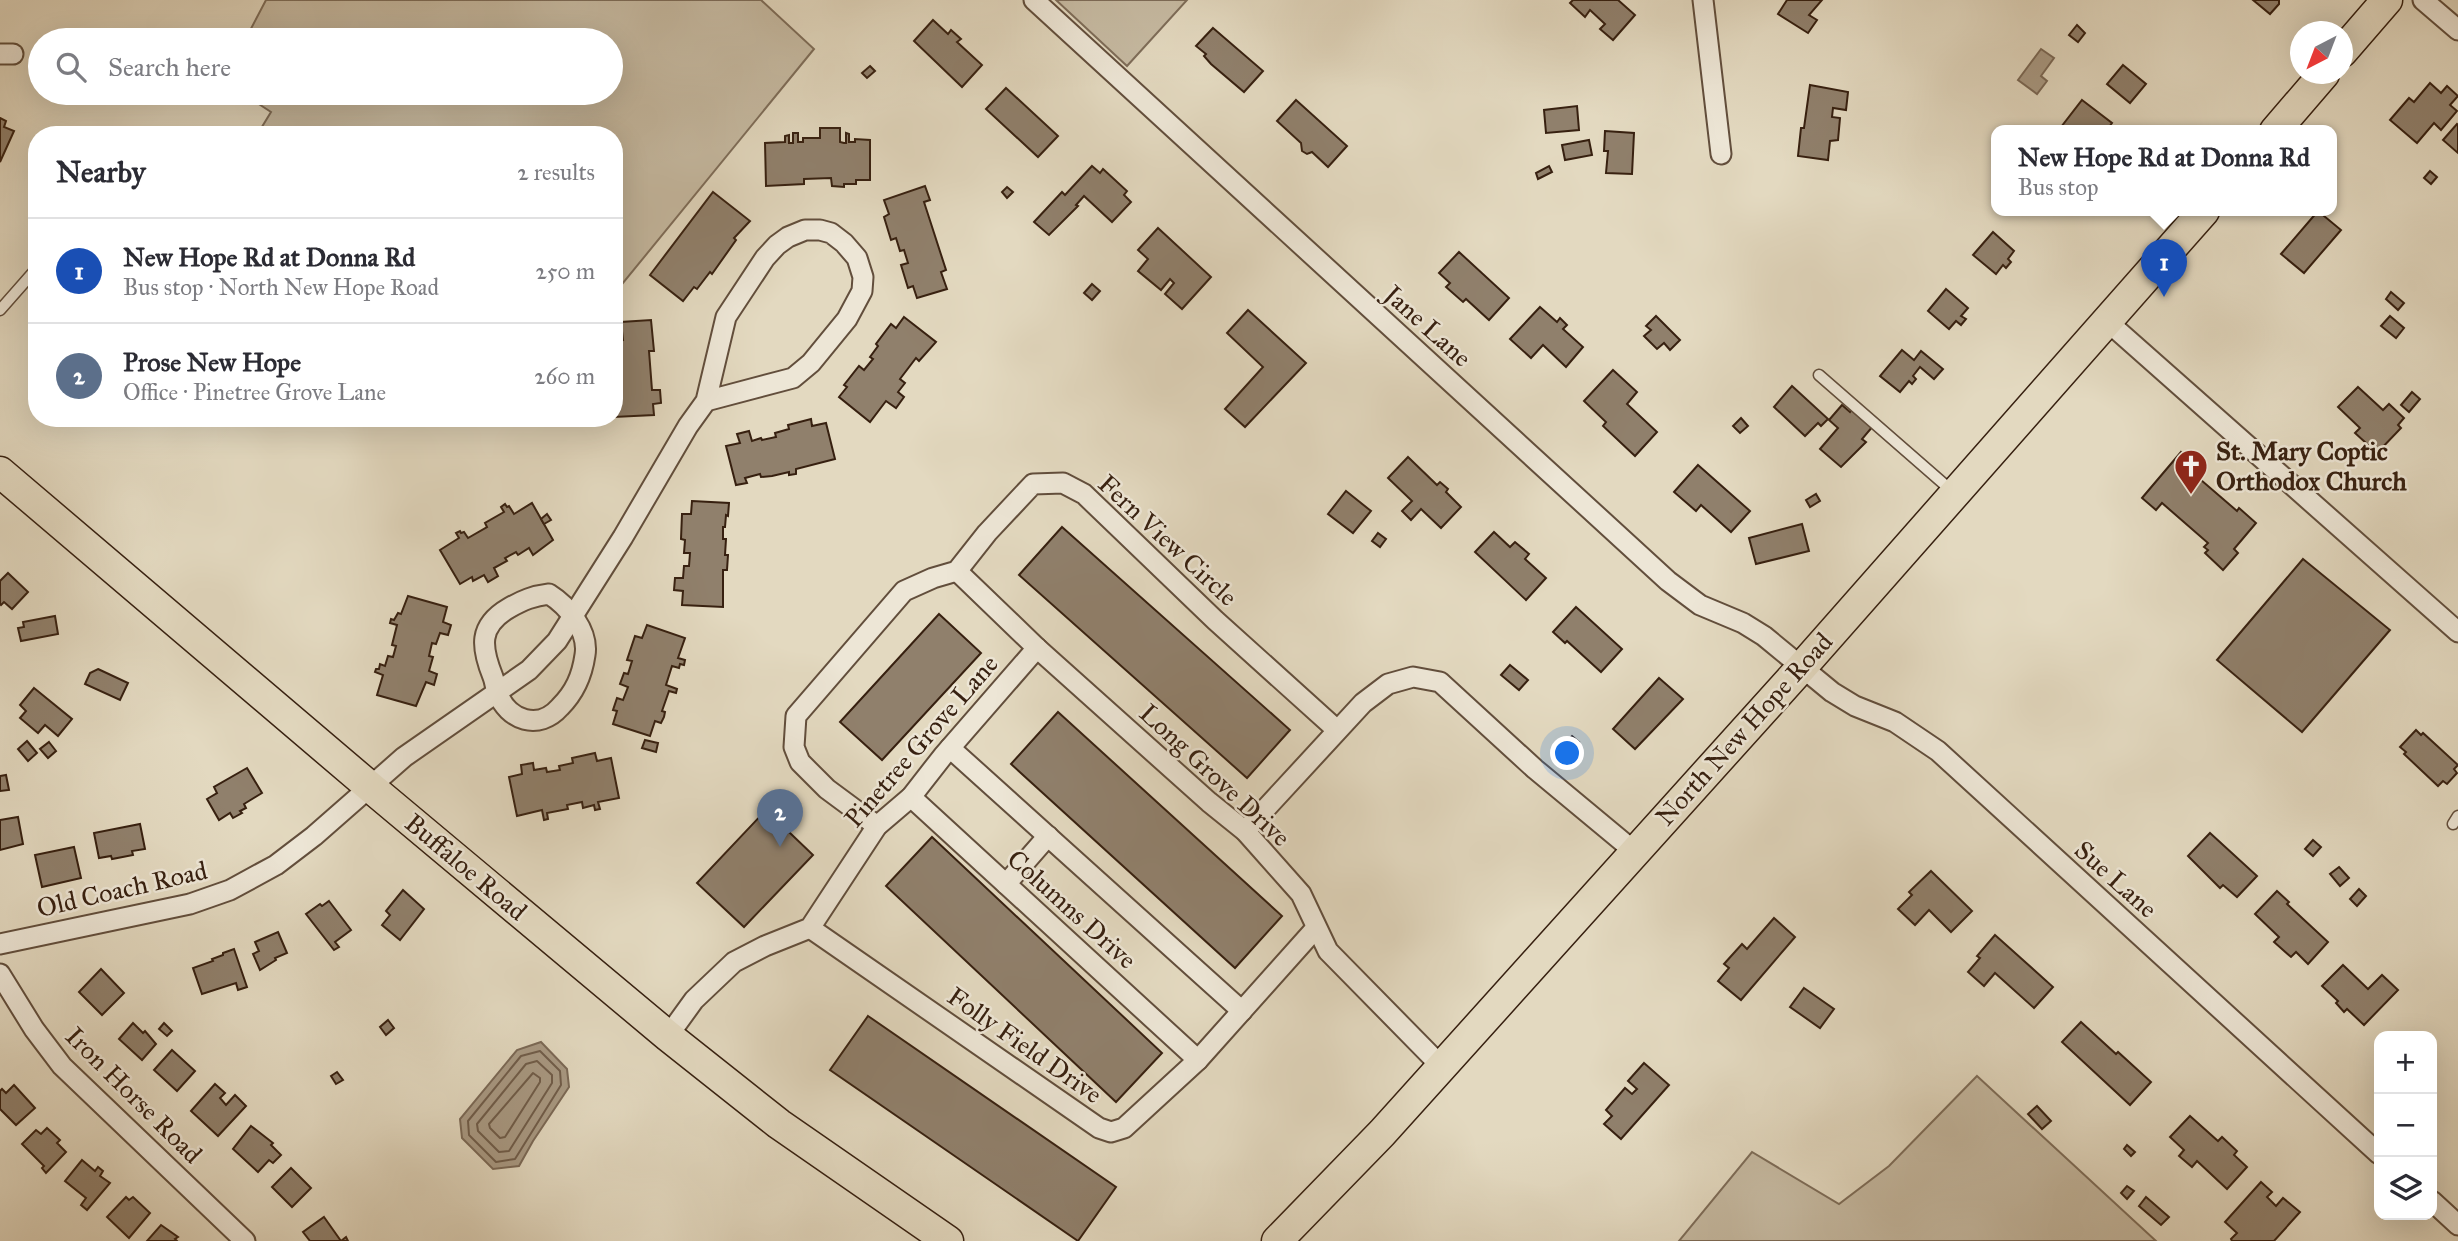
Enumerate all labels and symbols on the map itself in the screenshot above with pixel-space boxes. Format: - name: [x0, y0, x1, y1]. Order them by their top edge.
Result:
- north arrow: [2290, 21, 2353, 84]
- pin: 1: [2141, 239, 2187, 297]
- street label: Jane Lane: [1376, 276, 1478, 374]
- place label: St. Mary Coptic Orthodox Church: [2216, 435, 2407, 497]
- church icon: St. Mary Coptic Orthodox Church: [2172, 447, 2210, 496]
- street label: Fern View Circle: [1092, 467, 1244, 613]
- street label: North New Hope Road: [1649, 626, 1839, 832]
- street label: Pinetree Grove Lane: [837, 648, 1005, 834]
- street label: Long Grove Drive: [1133, 697, 1297, 853]
- your location: [1550, 736, 1584, 770]
- pin: 2: [757, 789, 803, 847]
- street label: Buffaloe Road: [398, 807, 534, 927]
- street label: Sue Lane: [2068, 834, 2164, 925]
- street label: Columns Drive: [1001, 843, 1143, 975]
- street label: Old Coach Road: [34, 854, 210, 924]
- street label: Folly Field Drive: [941, 980, 1109, 1110]
- street label: Iron Horse Road: [59, 1020, 209, 1170]

